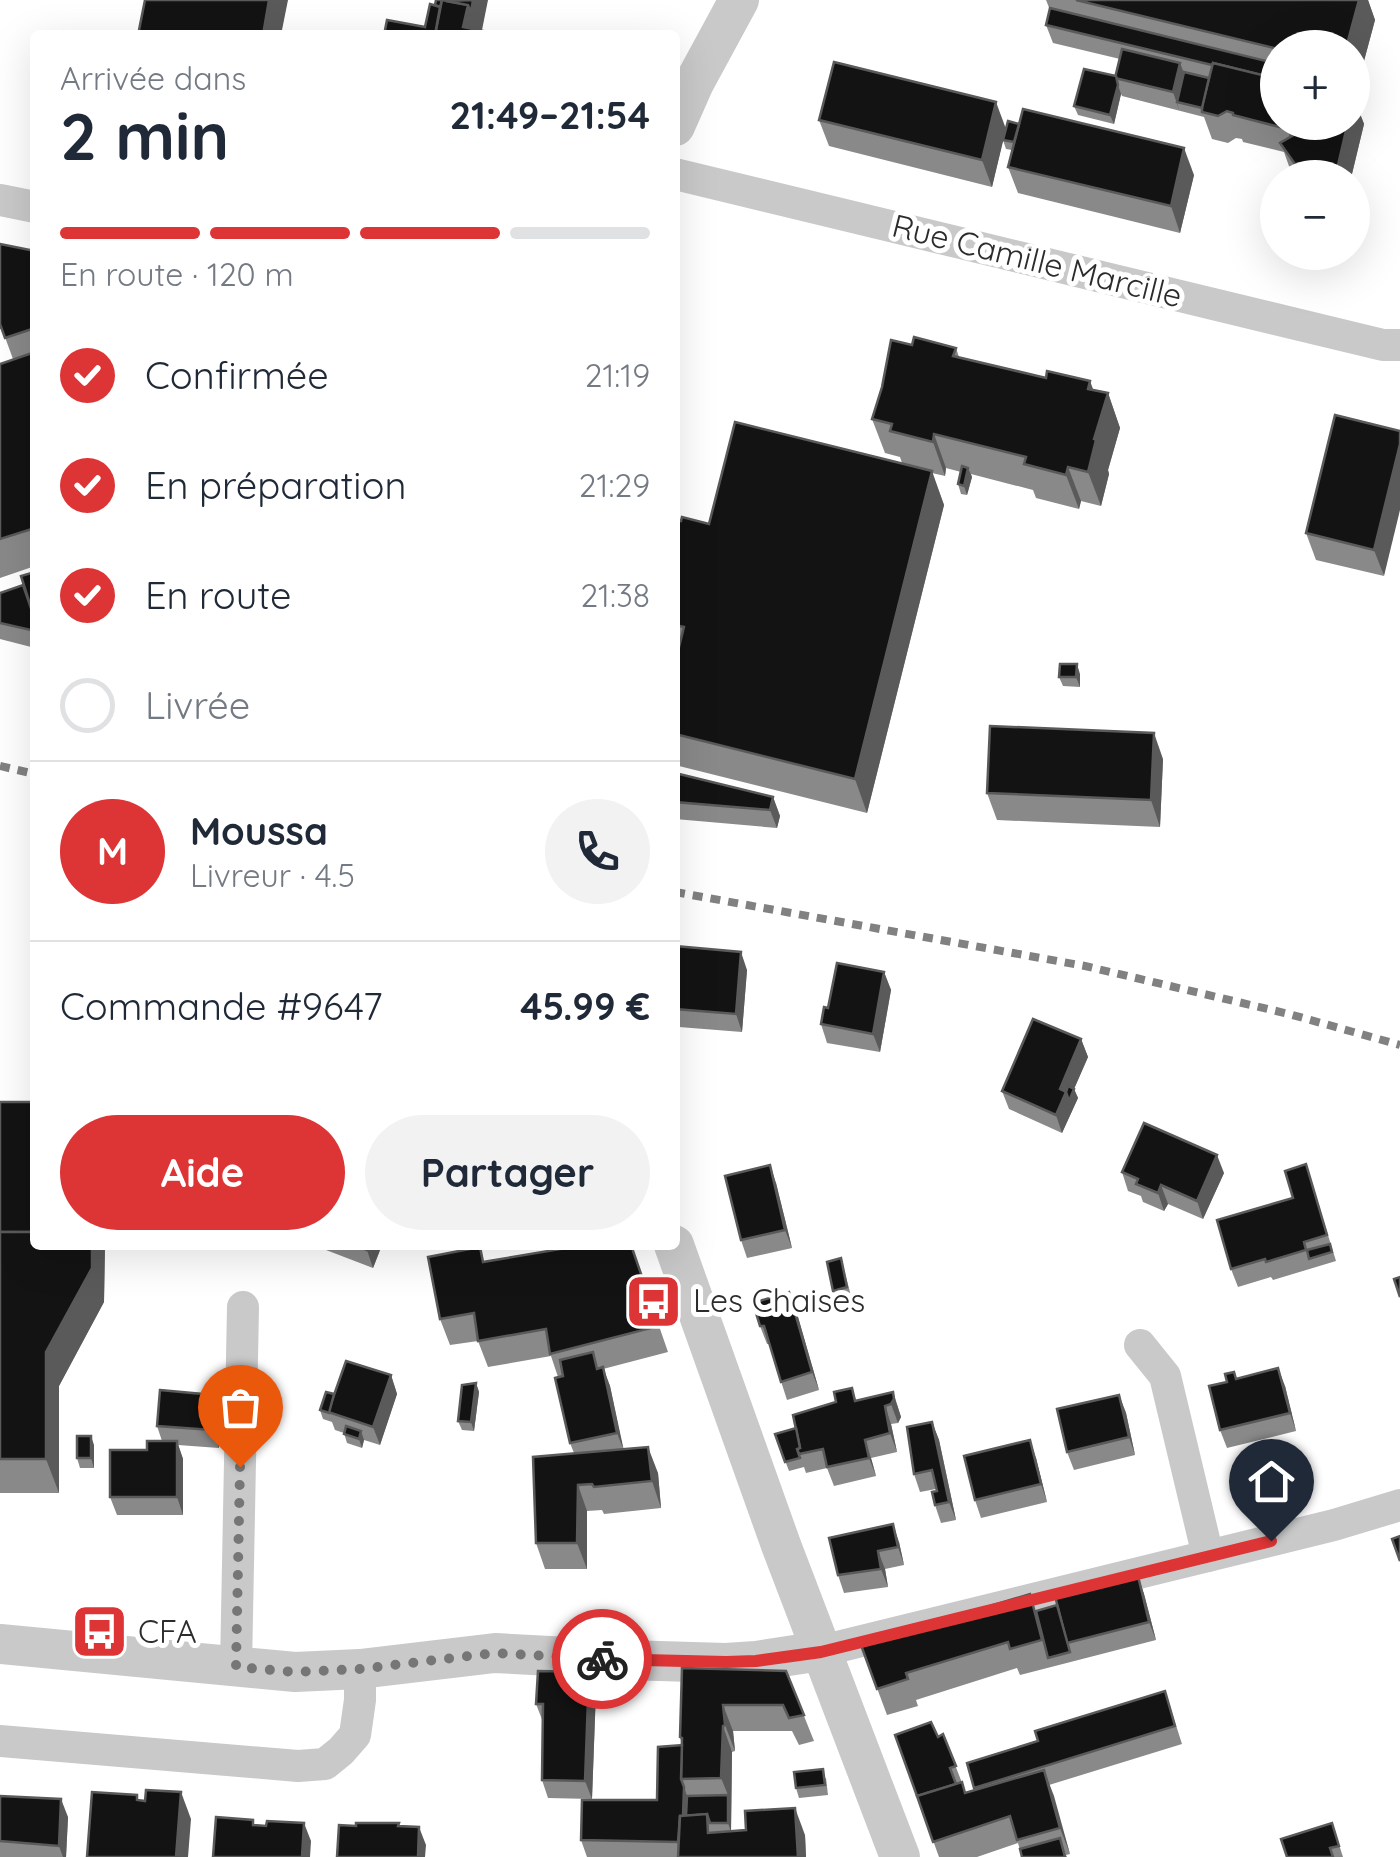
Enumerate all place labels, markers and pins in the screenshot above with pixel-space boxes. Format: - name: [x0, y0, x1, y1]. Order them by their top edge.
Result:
- bus stop icon: Les Chaises: [624, 1271, 684, 1331]
- place label: Les Chaises: [693, 1280, 865, 1320]
- pin: [198, 1365, 283, 1468]
- pin: [1229, 1439, 1314, 1542]
- bus stop icon: CFA: [69, 1602, 129, 1662]
- place label: CFA: [138, 1611, 197, 1651]

